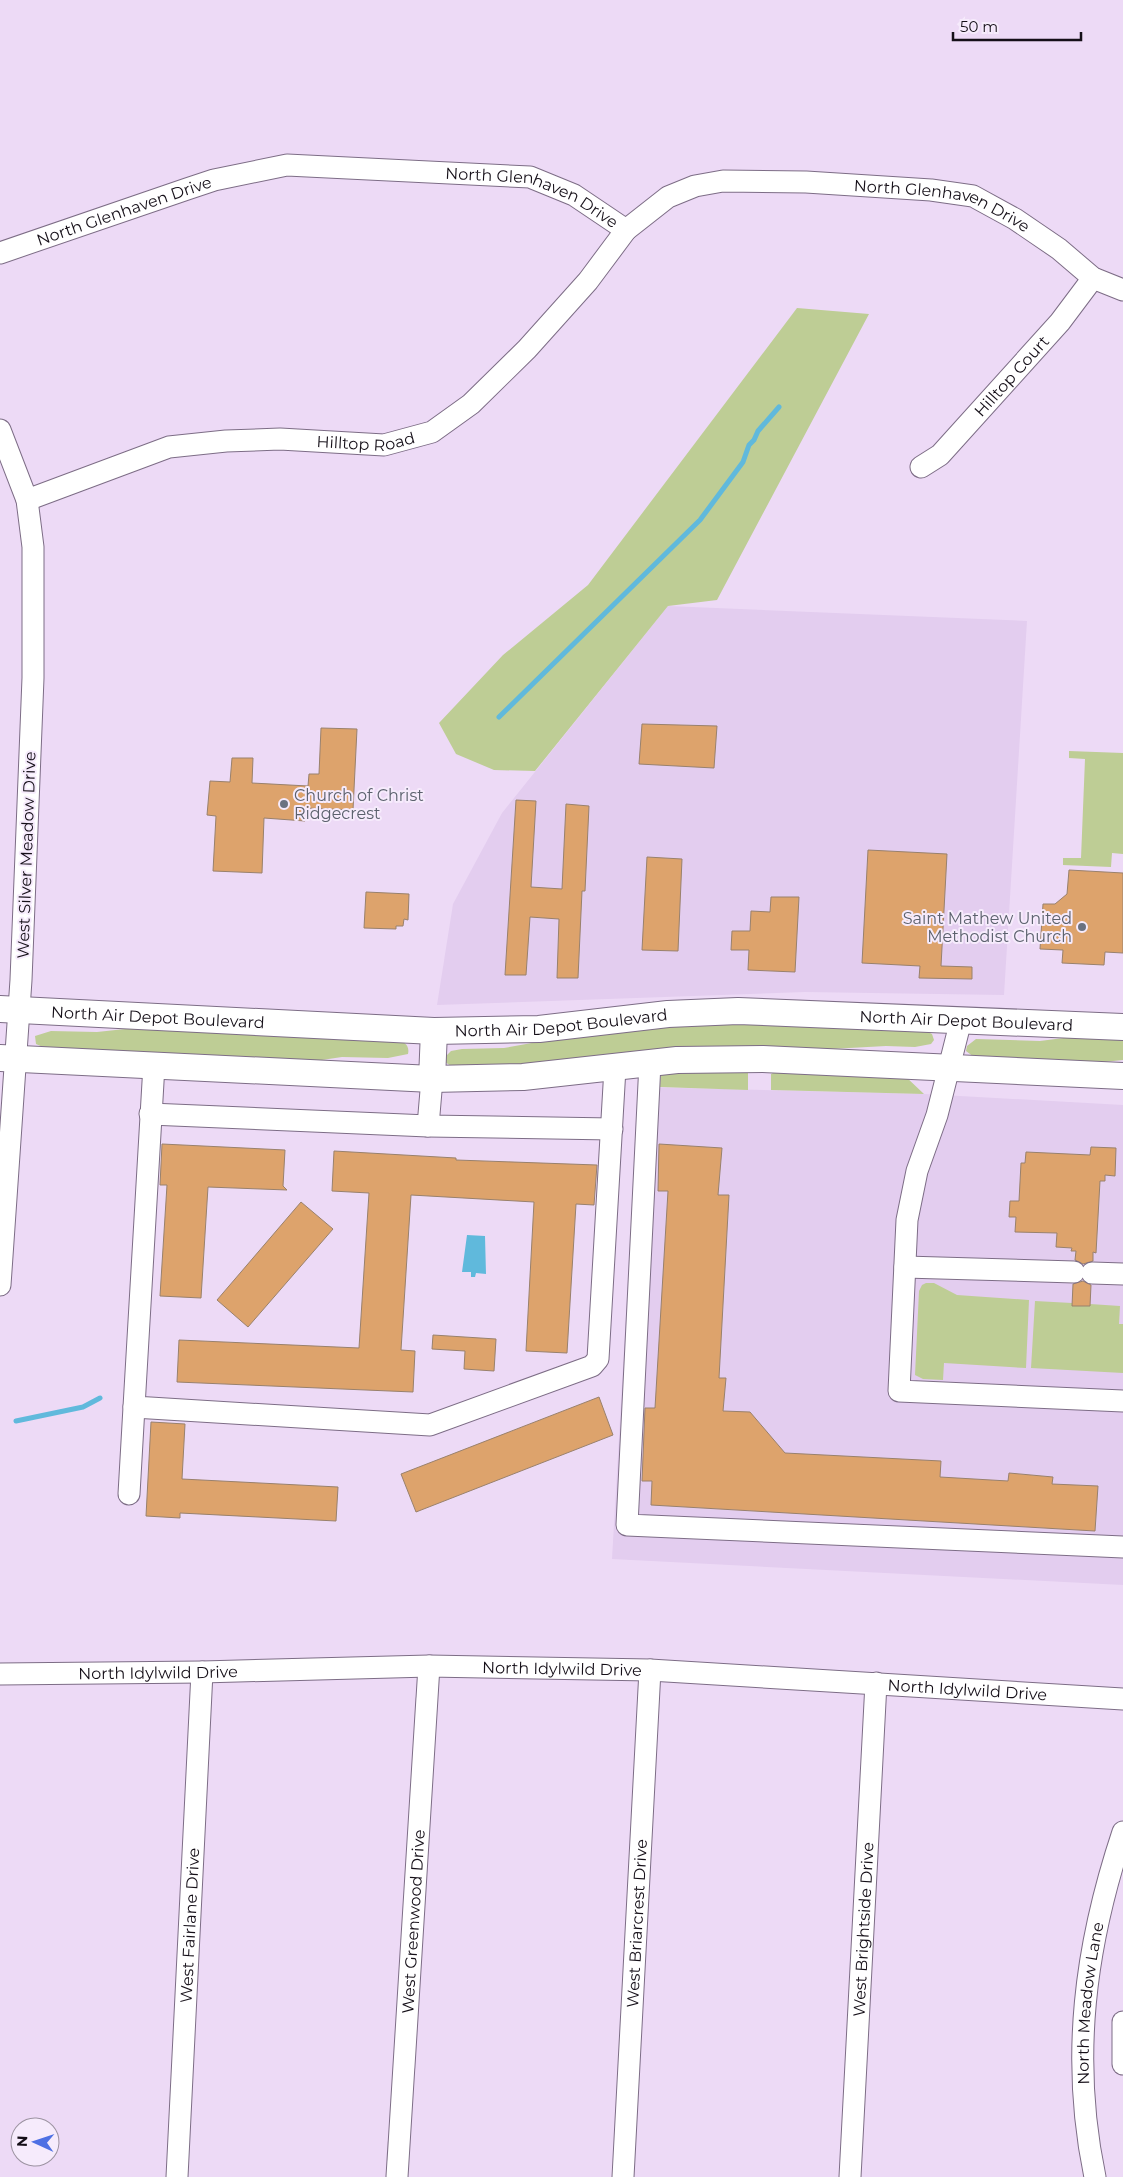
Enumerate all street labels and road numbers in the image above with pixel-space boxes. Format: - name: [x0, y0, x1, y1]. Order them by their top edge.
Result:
- street label: North Glenhaven Drive: [445, 164, 622, 232]
- street label: North Glenhaven Drive: [34, 173, 214, 250]
- street label: North Glenhaven Drive: [853, 176, 1033, 236]
- street label: Hilltop Court: [970, 332, 1053, 421]
- street label: Hilltop Road: [316, 428, 417, 455]
- street label: West Silver Meadow Drive: [13, 751, 40, 959]
- street label: North Air Depot Boulevard: [51, 1003, 265, 1032]
- street label: North Air Depot Boulevard: [454, 1005, 669, 1041]
- street label: North Air Depot Boulevard: [859, 1007, 1073, 1035]
- street label: North Idylwild Drive: [482, 1658, 642, 1680]
- street label: North Idylwild Drive: [78, 1662, 238, 1683]
- street label: North Idylwild Drive: [887, 1676, 1047, 1704]
- street label: West Greenwood Drive: [398, 1829, 429, 2014]
- street label: West Briarcrest Drive: [623, 1839, 651, 2008]
- street label: West Brightside Drive: [849, 1842, 878, 2017]
- street label: West Fairlane Drive: [177, 1847, 203, 2003]
- street label: North Meadow Lane: [1074, 1920, 1108, 2085]

